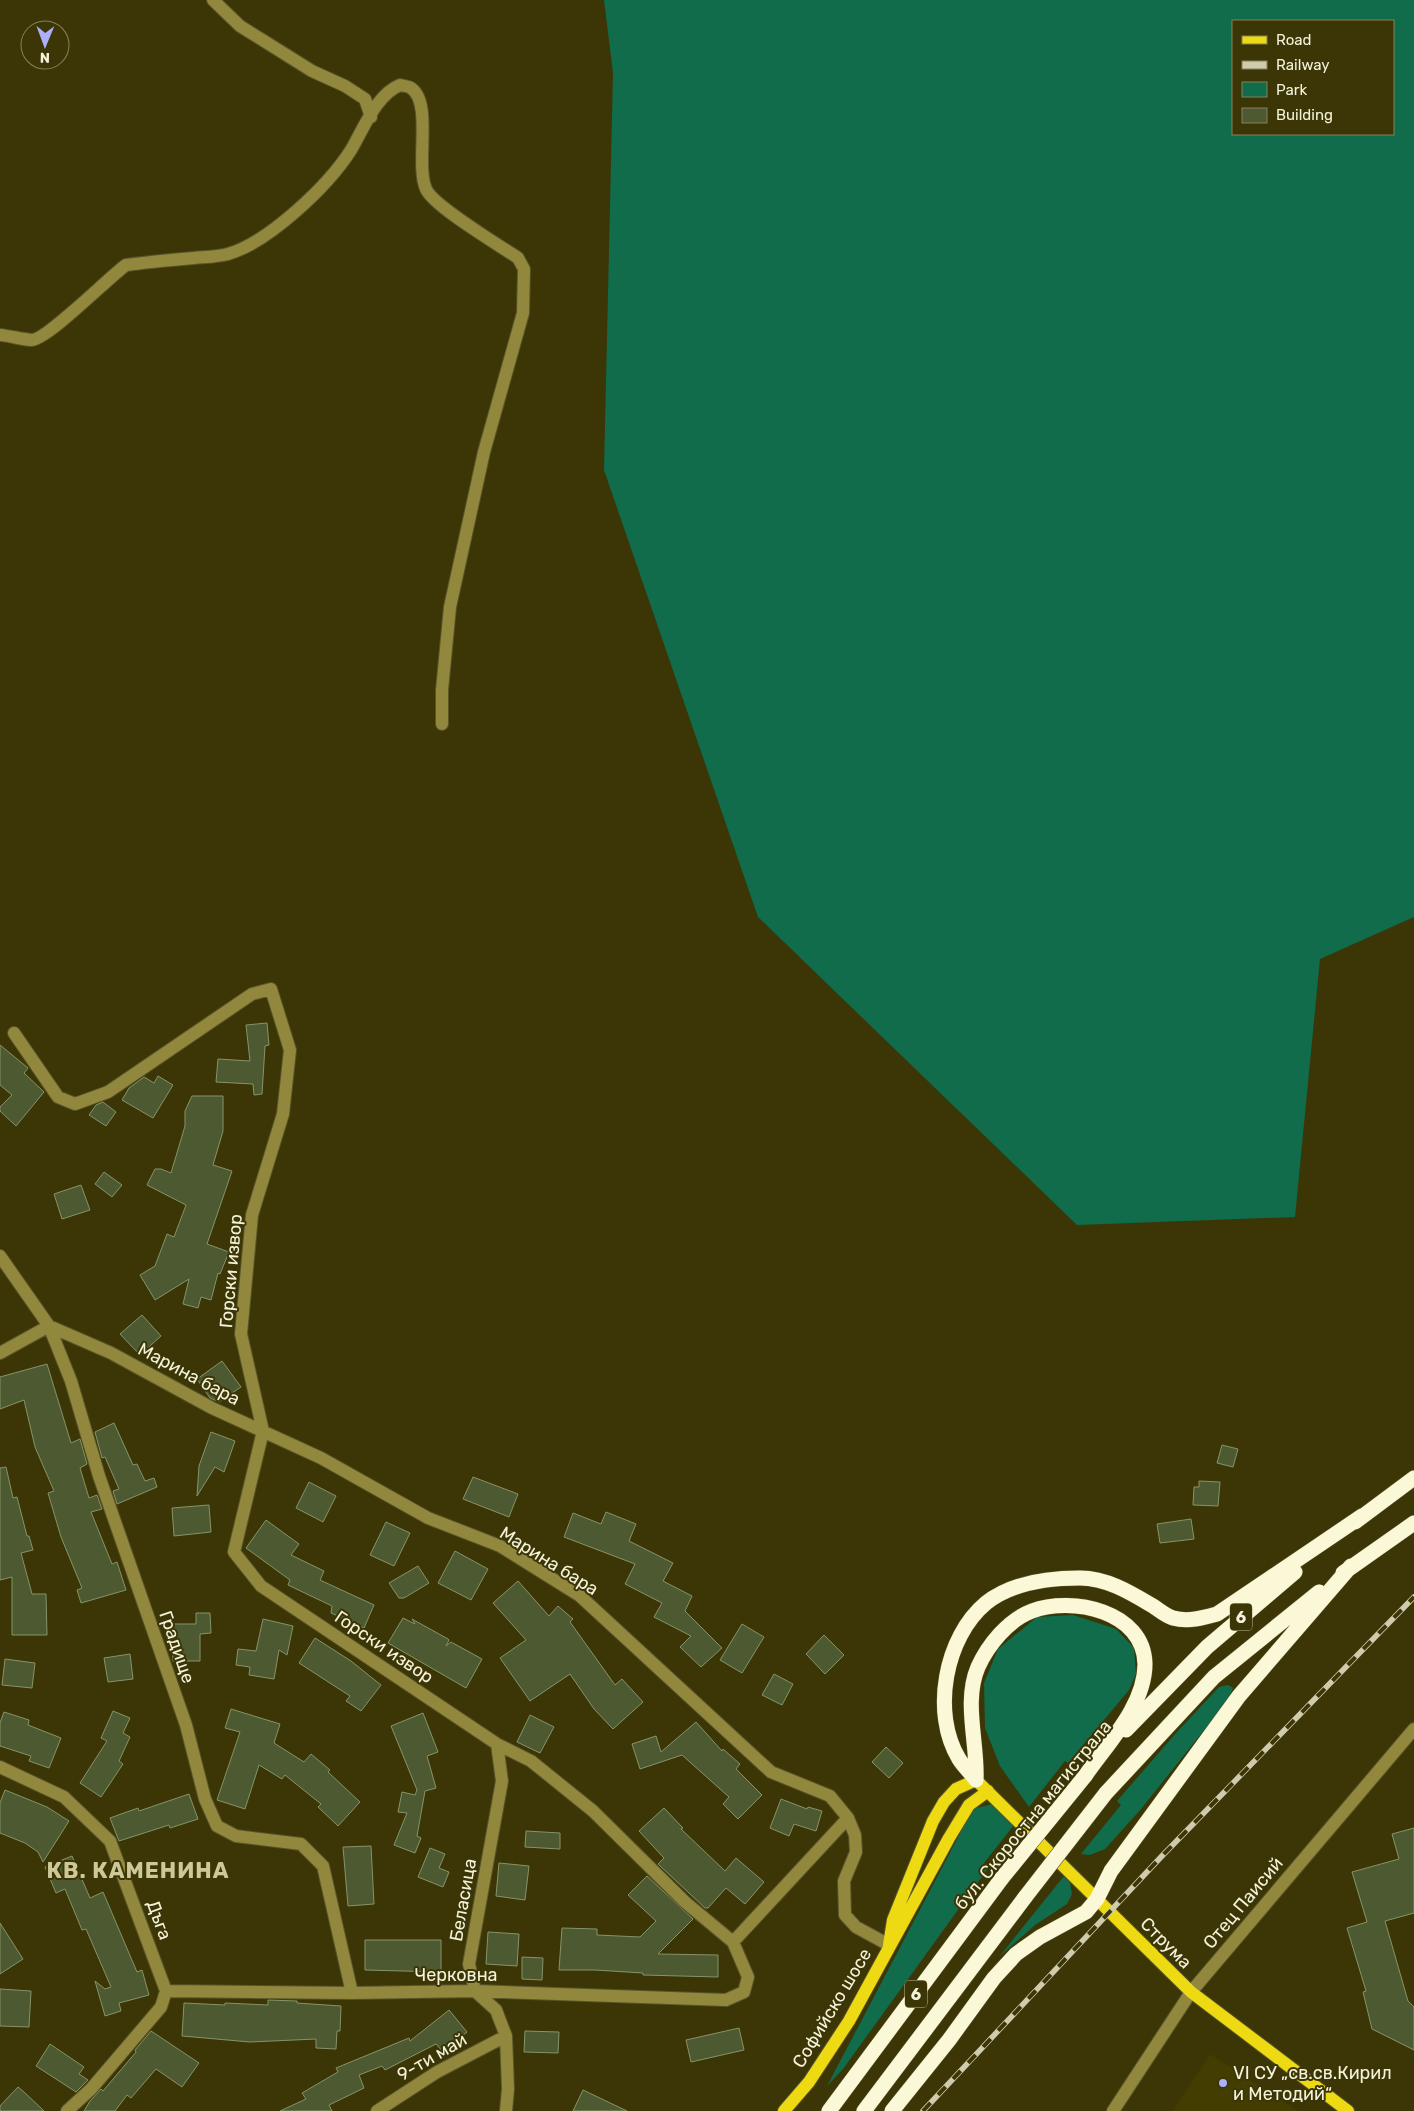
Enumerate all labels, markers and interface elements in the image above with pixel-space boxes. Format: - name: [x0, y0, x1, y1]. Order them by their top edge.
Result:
- north arrow: [20, 20, 70, 70]
- legend: [1232, 20, 1394, 135]
- text: Road: [1276, 31, 1312, 49]
- text: N: [40, 49, 50, 66]
- text: Railway: [1276, 56, 1330, 74]
- text: Park: [1276, 81, 1307, 99]
- text: Building: [1276, 106, 1333, 124]
- street label: Горски извор: [215, 1213, 247, 1329]
- street label: Марина бара: [134, 1338, 244, 1410]
- street label: Марина бара: [496, 1522, 602, 1600]
- road number: 6: [1230, 1604, 1252, 1630]
- street label: Горски извор: [330, 1606, 438, 1688]
- street label: Градище: [154, 1608, 200, 1686]
- street label: бул. Скоростна магистрала: [950, 1716, 1116, 1914]
- street label: Отец Паисий: [1198, 1853, 1288, 1953]
- district label: КВ. КАМЕНИНА: [47, 1857, 229, 1884]
- street label: Беласица: [445, 1857, 481, 1943]
- street label: Дъга: [142, 1897, 176, 1943]
- street label: Струма: [1136, 1913, 1196, 1973]
- street label: Софийско шосе: [788, 1944, 876, 2072]
- street label: Черковна: [414, 1964, 498, 1986]
- road number: 6: [905, 1980, 927, 2008]
- street label: 9-ти май: [393, 2028, 471, 2086]
- place label: VI СУ „св.св.Кирил и Методий“: [1233, 2062, 1392, 2105]
- marker: VI СУ „св.св.Кирил и Методий“: [1217, 2077, 1229, 2089]

